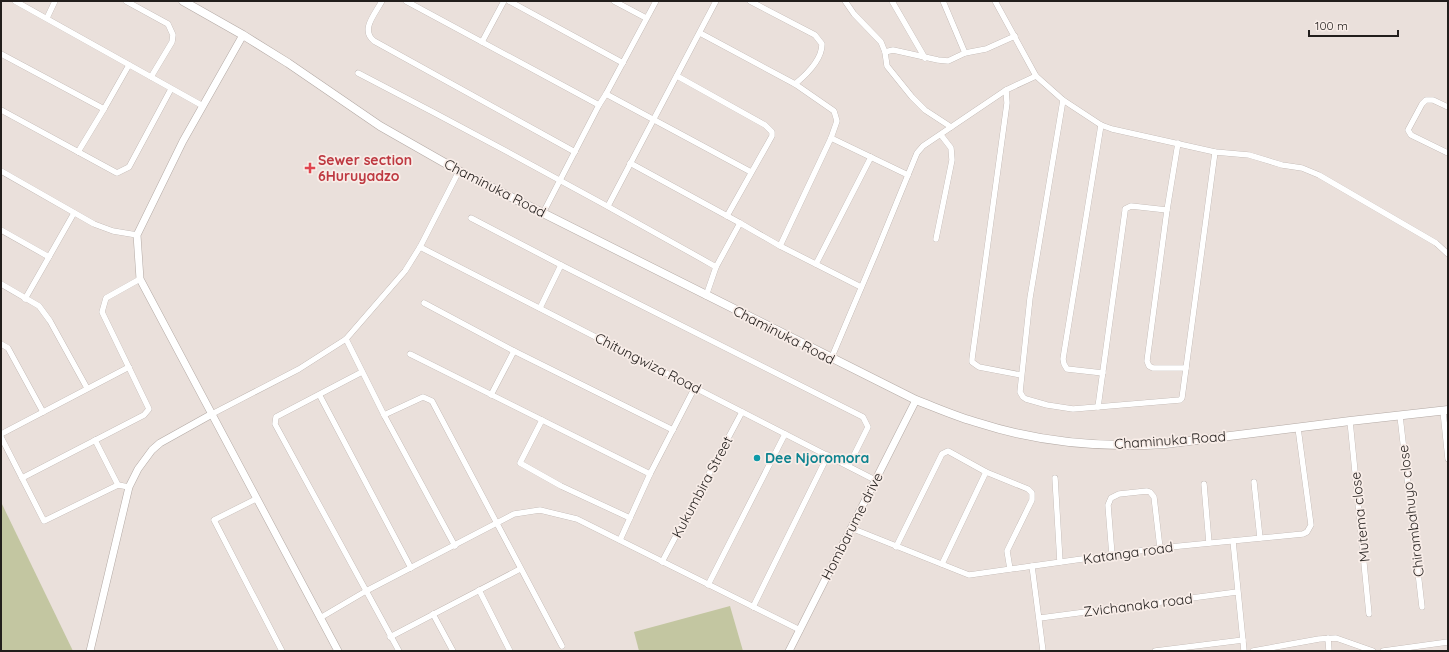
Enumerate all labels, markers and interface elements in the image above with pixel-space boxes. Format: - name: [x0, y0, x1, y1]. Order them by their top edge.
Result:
- scale bar: [1309, 12, 1398, 38]
- text: 100 m: [1315, 18, 1348, 33]
- place label: Sewer section 6Huruyadzo: [318, 151, 412, 185]
- street label: Chaminuka Road: [441, 155, 549, 221]
- marker: Sewer section 6Huruyadzo: [305, 163, 315, 173]
- street label: Chaminuka Road: [730, 302, 838, 368]
- street label: Chitungwiza Road: [592, 328, 704, 398]
- street label: Chaminuka Road: [1114, 427, 1226, 453]
- street label: Kukumbira Street: [668, 433, 737, 541]
- street label: Chirambahuyo close: [1394, 444, 1428, 578]
- place label: Dee Njoromora: [765, 449, 869, 467]
- marker: Dee Njoromora: [752, 453, 762, 463]
- street label: Hombarume drive: [817, 469, 887, 583]
- street label: Mutema close: [1346, 471, 1374, 563]
- street label: Katanga road: [1082, 538, 1174, 568]
- street label: Zvichanaka road: [1082, 589, 1194, 621]

